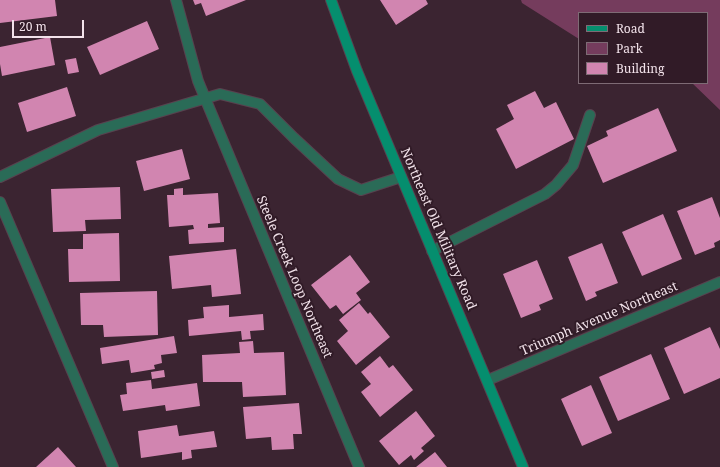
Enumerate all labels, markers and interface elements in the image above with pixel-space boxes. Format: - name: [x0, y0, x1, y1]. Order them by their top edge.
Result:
- scale bar: [14, 12, 86, 38]
- legend: [578, 12, 708, 84]
- text: 20 m: [19, 18, 47, 35]
- text: Road: [616, 20, 645, 37]
- text: Park: [616, 40, 643, 57]
- text: Building: [616, 60, 664, 77]
- street label: Northeast Old Military Road: [397, 146, 479, 312]
- street label: Steele Creek Loop Northeast: [253, 194, 335, 360]
- street label: Triumph Avenue Northeast: [518, 279, 680, 359]

